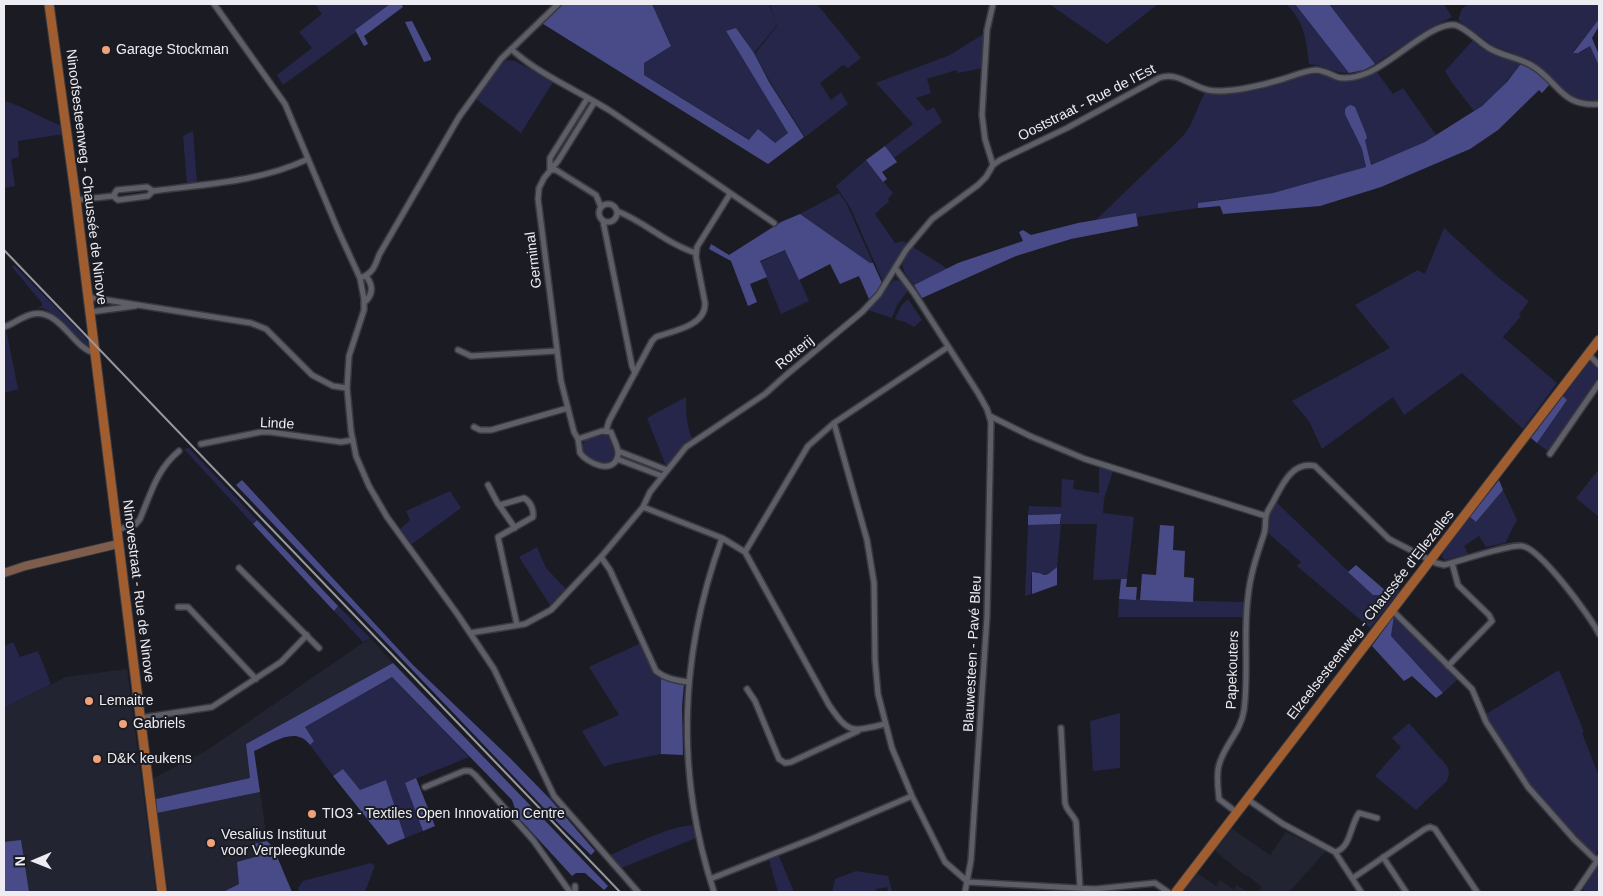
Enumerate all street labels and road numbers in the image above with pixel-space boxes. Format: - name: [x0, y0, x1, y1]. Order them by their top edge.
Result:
- street label: Ninoofsesteenweg - Chaussée de Ninove: [62, 48, 110, 306]
- street label: Ooststraat - Rue de l'Est: [1015, 61, 1159, 145]
- street label: Germinal: [522, 231, 546, 289]
- street label: Rotterij: [772, 333, 818, 373]
- street label: Linde: [259, 415, 295, 433]
- street label: Ninovestraat - Rue de Ninove: [118, 499, 158, 683]
- street label: Elzeelsesteenweg - Chaussée d'Ellezelles: [1284, 507, 1458, 723]
- street label: Blauwesteen - Pavé Bleu: [961, 575, 985, 733]
- street label: Papekouters: [1223, 630, 1243, 710]

